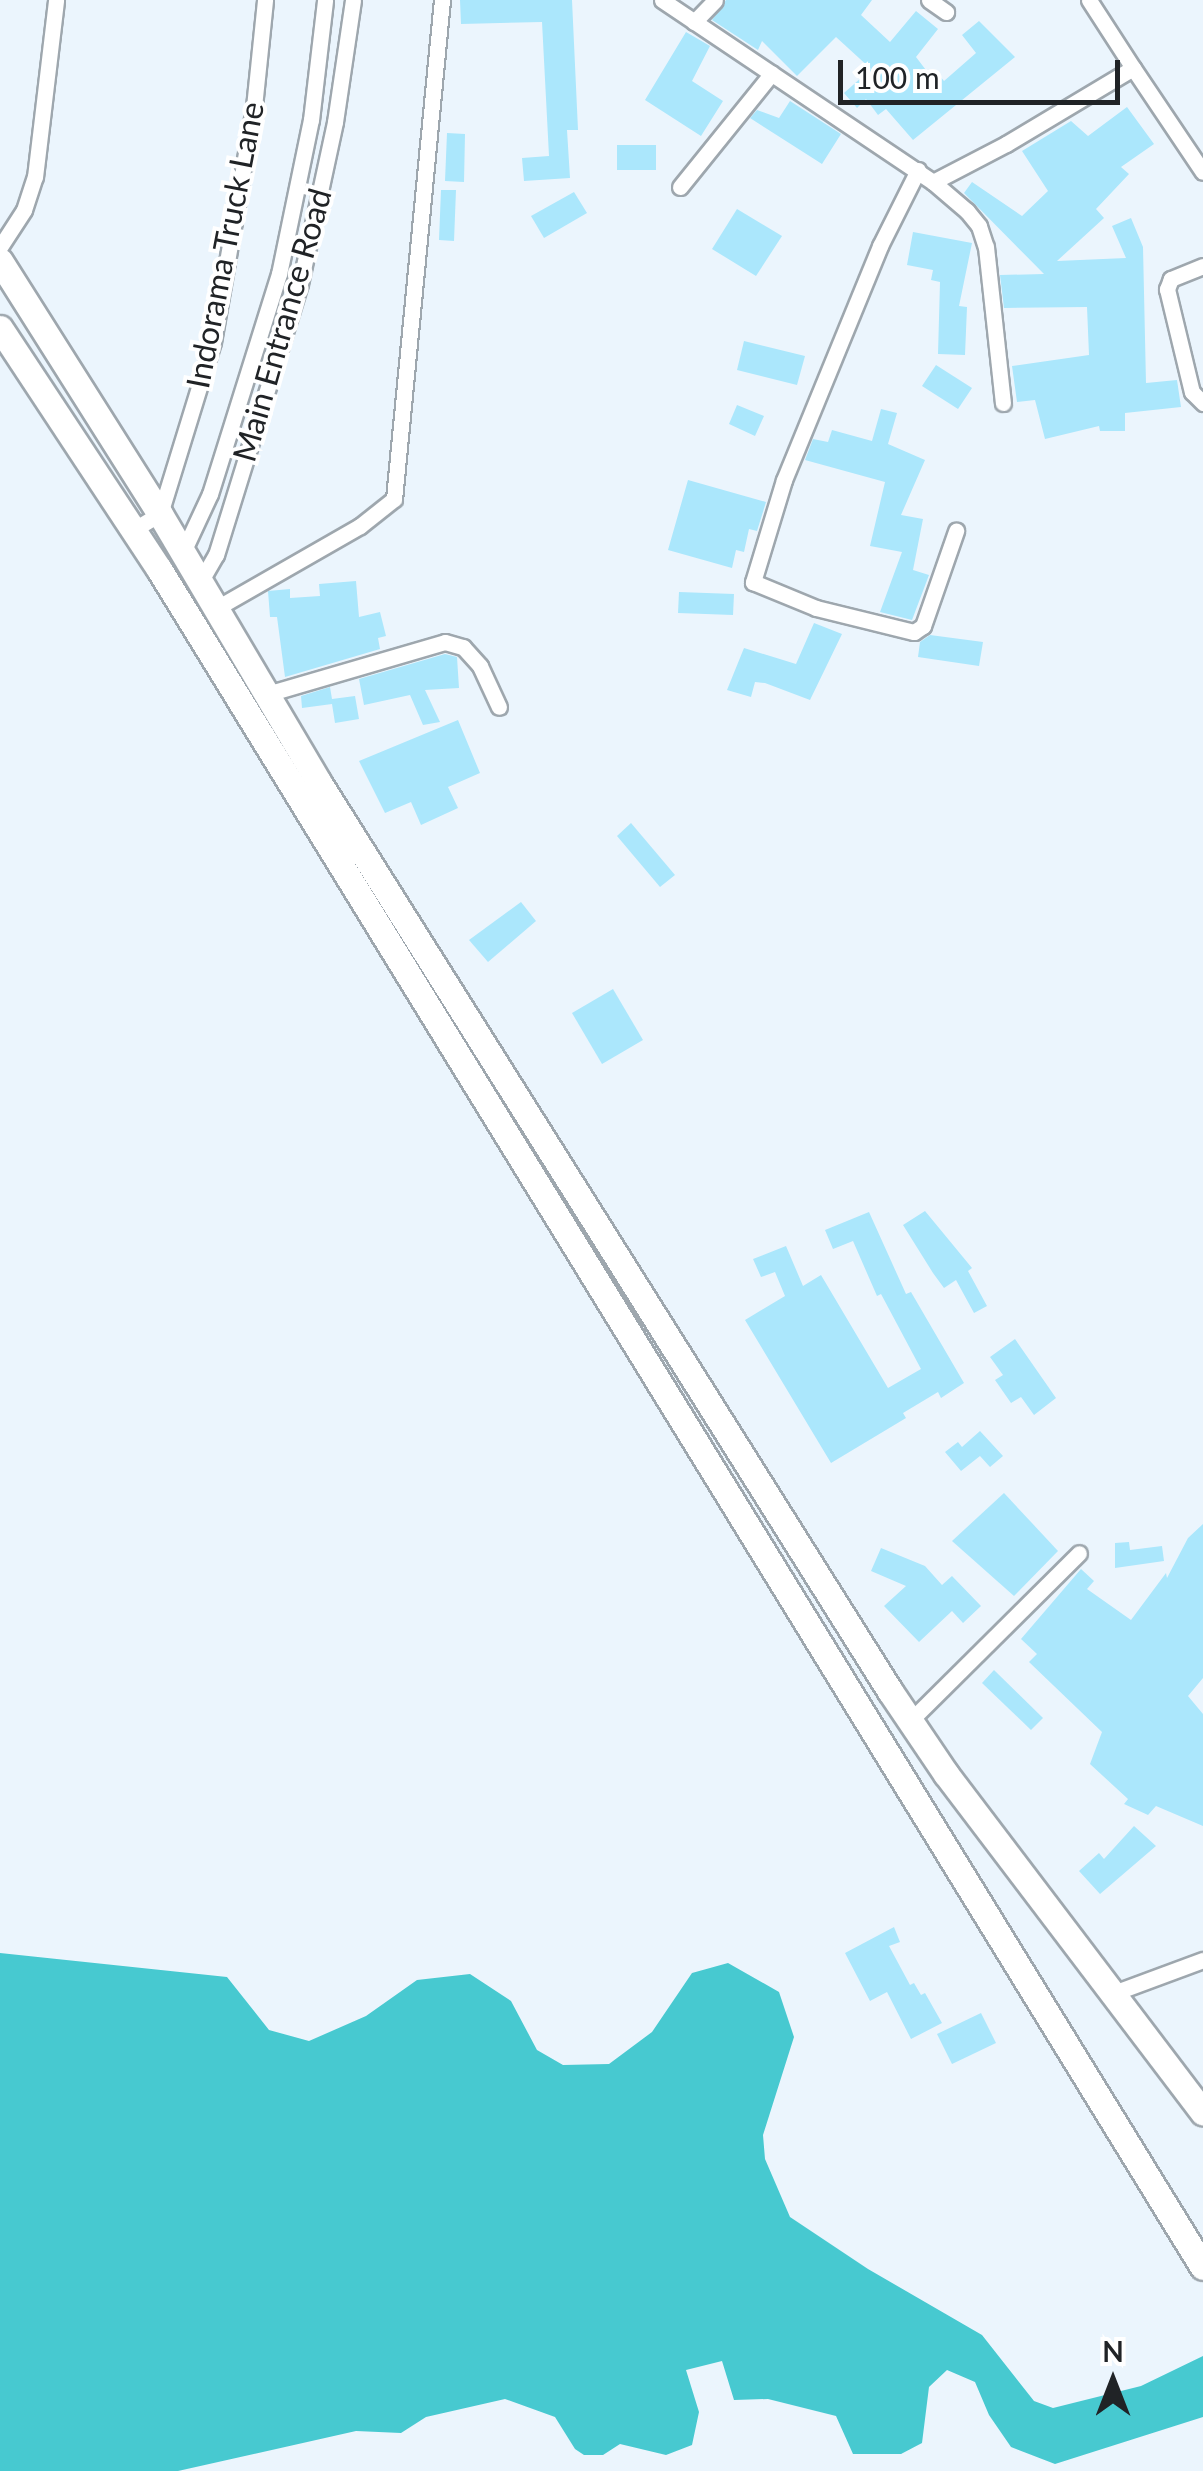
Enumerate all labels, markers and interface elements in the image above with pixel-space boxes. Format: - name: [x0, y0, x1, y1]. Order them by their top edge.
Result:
- scale bar: [843, 40, 1126, 102]
- text: 100 m: [855, 59, 940, 95]
- street label: Indorama Truck Lane: [178, 98, 272, 392]
- street label: Main Entrance Road: [225, 184, 339, 466]
- north arrow: [1063, 2331, 1163, 2431]
- text: N: [1102, 2334, 1124, 2368]

